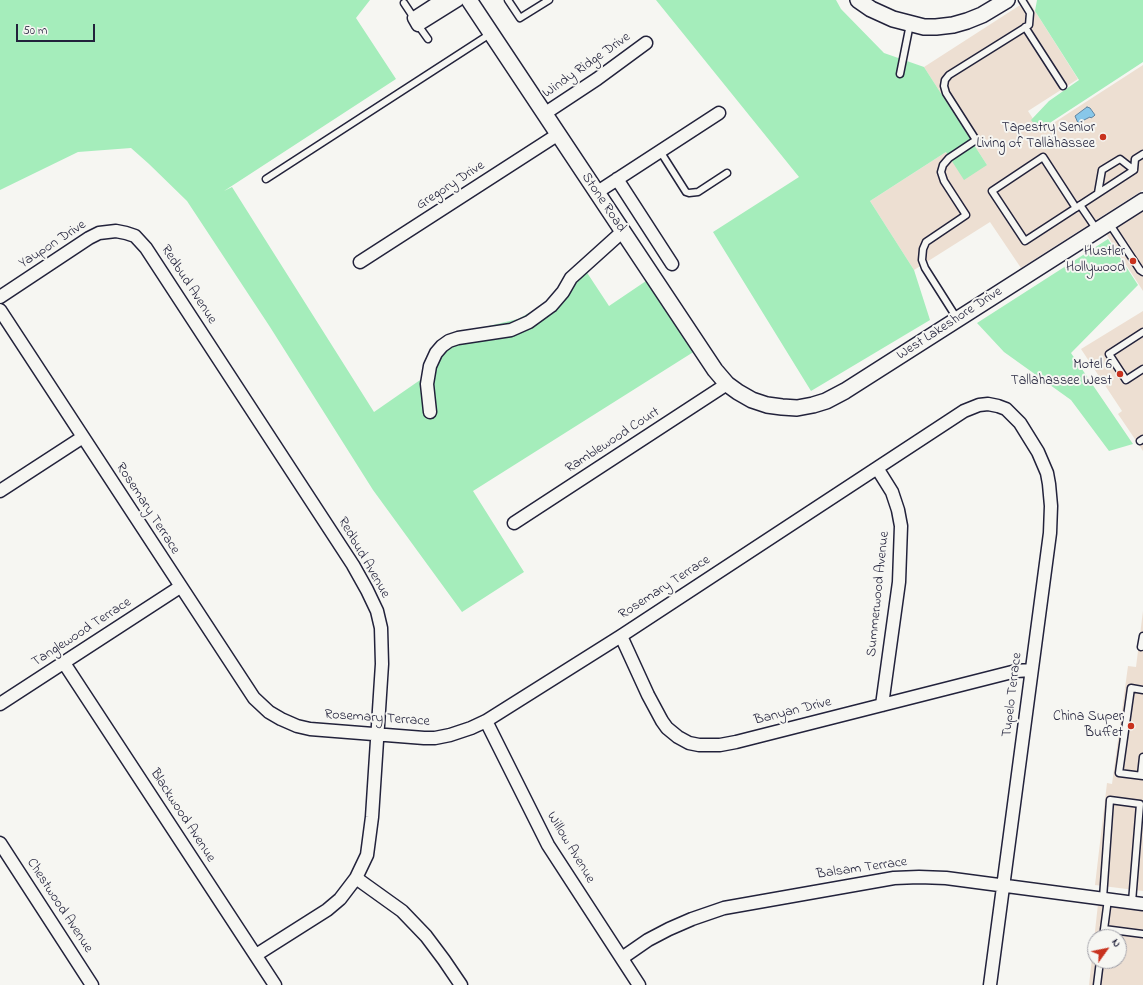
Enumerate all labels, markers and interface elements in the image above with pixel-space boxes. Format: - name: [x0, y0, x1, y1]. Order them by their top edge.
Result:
- scale bar: [18, 16, 97, 42]
- text: 50 m: [23, 22, 47, 40]
- street label: Windy Ridge Drive: [540, 29, 634, 103]
- place label: Tapestry Senior Living of Tallahassee: [977, 121, 1095, 154]
- marker: Tapestry Senior Living of Tallahassee: [1098, 132, 1108, 142]
- street label: Gregory Drive: [414, 158, 488, 214]
- street label: Stone Road: [577, 170, 629, 236]
- street label: Yaupon Drive: [16, 217, 90, 273]
- street label: Redbud Avenue: [156, 242, 220, 328]
- place label: Hustler Hollywood: [1066, 245, 1125, 278]
- marker: Hustler Hollywood: [1128, 256, 1138, 266]
- street label: West Lakeshore Drive: [894, 284, 1006, 364]
- place label: Motel 6 Tallahassee West: [1011, 358, 1112, 390]
- marker: Motel 6 Tallahassee West: [1115, 369, 1125, 379]
- street label: Ramblewood Court: [563, 404, 663, 478]
- street label: Rosemary Terrace: [111, 460, 183, 558]
- street label: Redbud Avenue: [333, 515, 393, 601]
- street label: Summerwood Avenue: [864, 530, 894, 658]
- street label: Rosemary Terrace: [616, 552, 714, 624]
- street label: Tanglewood Terrace: [29, 595, 135, 671]
- street label: Tupelo Terrace: [999, 652, 1027, 738]
- street label: Banyan Drive: [753, 694, 833, 730]
- street label: Rosemary Terrace: [324, 707, 430, 731]
- place label: China Super Buffet: [1053, 710, 1123, 742]
- marker: China Super Buffet: [1126, 721, 1136, 731]
- street label: Blackwood Avenue: [146, 766, 218, 866]
- street label: Willow Avenue: [542, 809, 598, 887]
- street label: Balsam Terrace: [816, 854, 908, 884]
- street label: Chestwood Avenue: [22, 856, 96, 956]
- north arrow: [1087, 929, 1127, 969]
- text: N: [1107, 936, 1125, 950]

